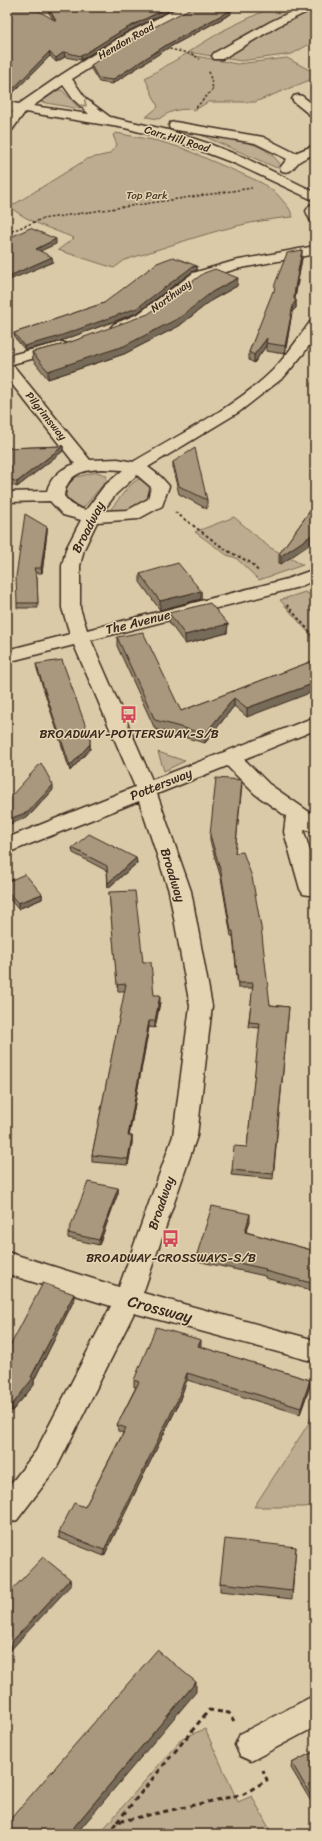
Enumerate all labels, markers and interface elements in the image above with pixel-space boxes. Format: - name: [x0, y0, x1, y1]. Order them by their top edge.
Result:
- street label: Hendon Road: [94, 16, 159, 65]
- one-way arrow: [79, 99, 86, 106]
- street label: Carr Hill Road: [142, 120, 213, 158]
- park label: Top Park: [126, 186, 168, 205]
- street label: Northway: [146, 274, 196, 318]
- street label: Pilgrimsway: [20, 387, 72, 445]
- street label: Broadway: [65, 497, 111, 557]
- street label: The Avenue: [103, 603, 173, 641]
- bus stop icon: BROADWAY-POTTERSWAY-S/B: [119, 704, 139, 724]
- place label: BROADWAY-POTTERSWAY-S/B: [39, 722, 219, 745]
- street label: Pottersway: [126, 761, 196, 807]
- street label: Broadway: [154, 845, 192, 905]
- street label: Broadway: [141, 1173, 181, 1233]
- bus stop icon: BROADWAY-CROSSWAYS-S/B: [161, 1228, 181, 1248]
- place label: BROADWAY-CROSSWAYS-S/B: [86, 1246, 256, 1269]
- street label: Crossway: [124, 1286, 196, 1332]

